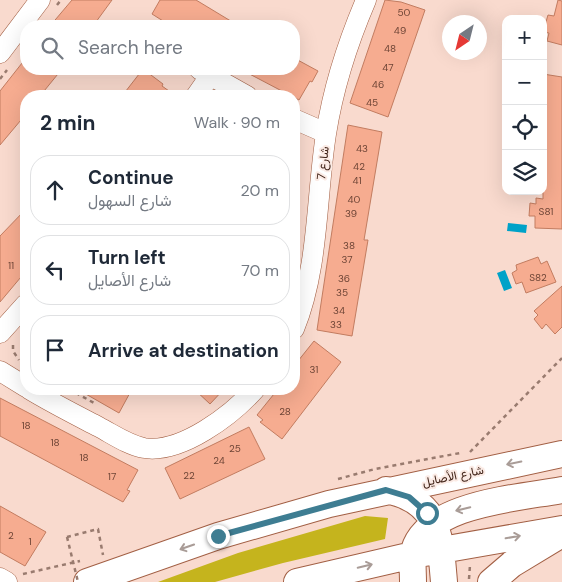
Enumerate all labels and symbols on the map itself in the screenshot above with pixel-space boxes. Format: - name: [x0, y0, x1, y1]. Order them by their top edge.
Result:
- house number: 50: [398, 6, 411, 19]
- north arrow: [442, 15, 487, 60]
- house number: 49: [394, 24, 406, 37]
- house number: 48: [384, 42, 396, 55]
- house number: 47: [382, 61, 394, 74]
- house number: 46: [372, 78, 384, 91]
- house number: 45: [366, 96, 378, 109]
- house number: 43: [356, 142, 368, 155]
- street label: شارع 7: [313, 145, 334, 181]
- house number: 42: [353, 160, 365, 173]
- house number: 41: [352, 174, 362, 187]
- house number: 40: [348, 193, 361, 206]
- house number: S81: [539, 205, 553, 218]
- house number: 39: [345, 207, 357, 220]
- house number: 38: [343, 239, 355, 252]
- house number: 37: [341, 253, 353, 266]
- house number: 11: [8, 259, 14, 272]
- house number: S82: [529, 271, 547, 284]
- house number: 36: [338, 272, 350, 285]
- house number: 35: [336, 286, 348, 299]
- house number: 34: [333, 304, 345, 317]
- house number: 33: [330, 318, 342, 331]
- house number: 31: [310, 363, 318, 376]
- house number: 28: [279, 405, 291, 418]
- house number: 18: [21, 419, 31, 432]
- house number: 18: [50, 436, 60, 449]
- house number: 25: [229, 442, 241, 455]
- house number: 18: [79, 451, 89, 464]
- house number: 24: [213, 454, 225, 467]
- one-way arrow: [507, 459, 523, 469]
- street label: شارع الأصايل: [421, 462, 485, 491]
- house number: 22: [183, 469, 195, 482]
- house number: 17: [108, 470, 116, 483]
- route start: [416, 502, 439, 525]
- one-way arrow: [455, 505, 471, 514]
- route end: [207, 525, 230, 548]
- house number: 2: [8, 529, 14, 542]
- one-way arrow: [504, 532, 520, 542]
- house number: 1: [28, 535, 32, 548]
- one-way arrow: [180, 542, 196, 552]
- one-way arrow: [357, 561, 373, 570]

